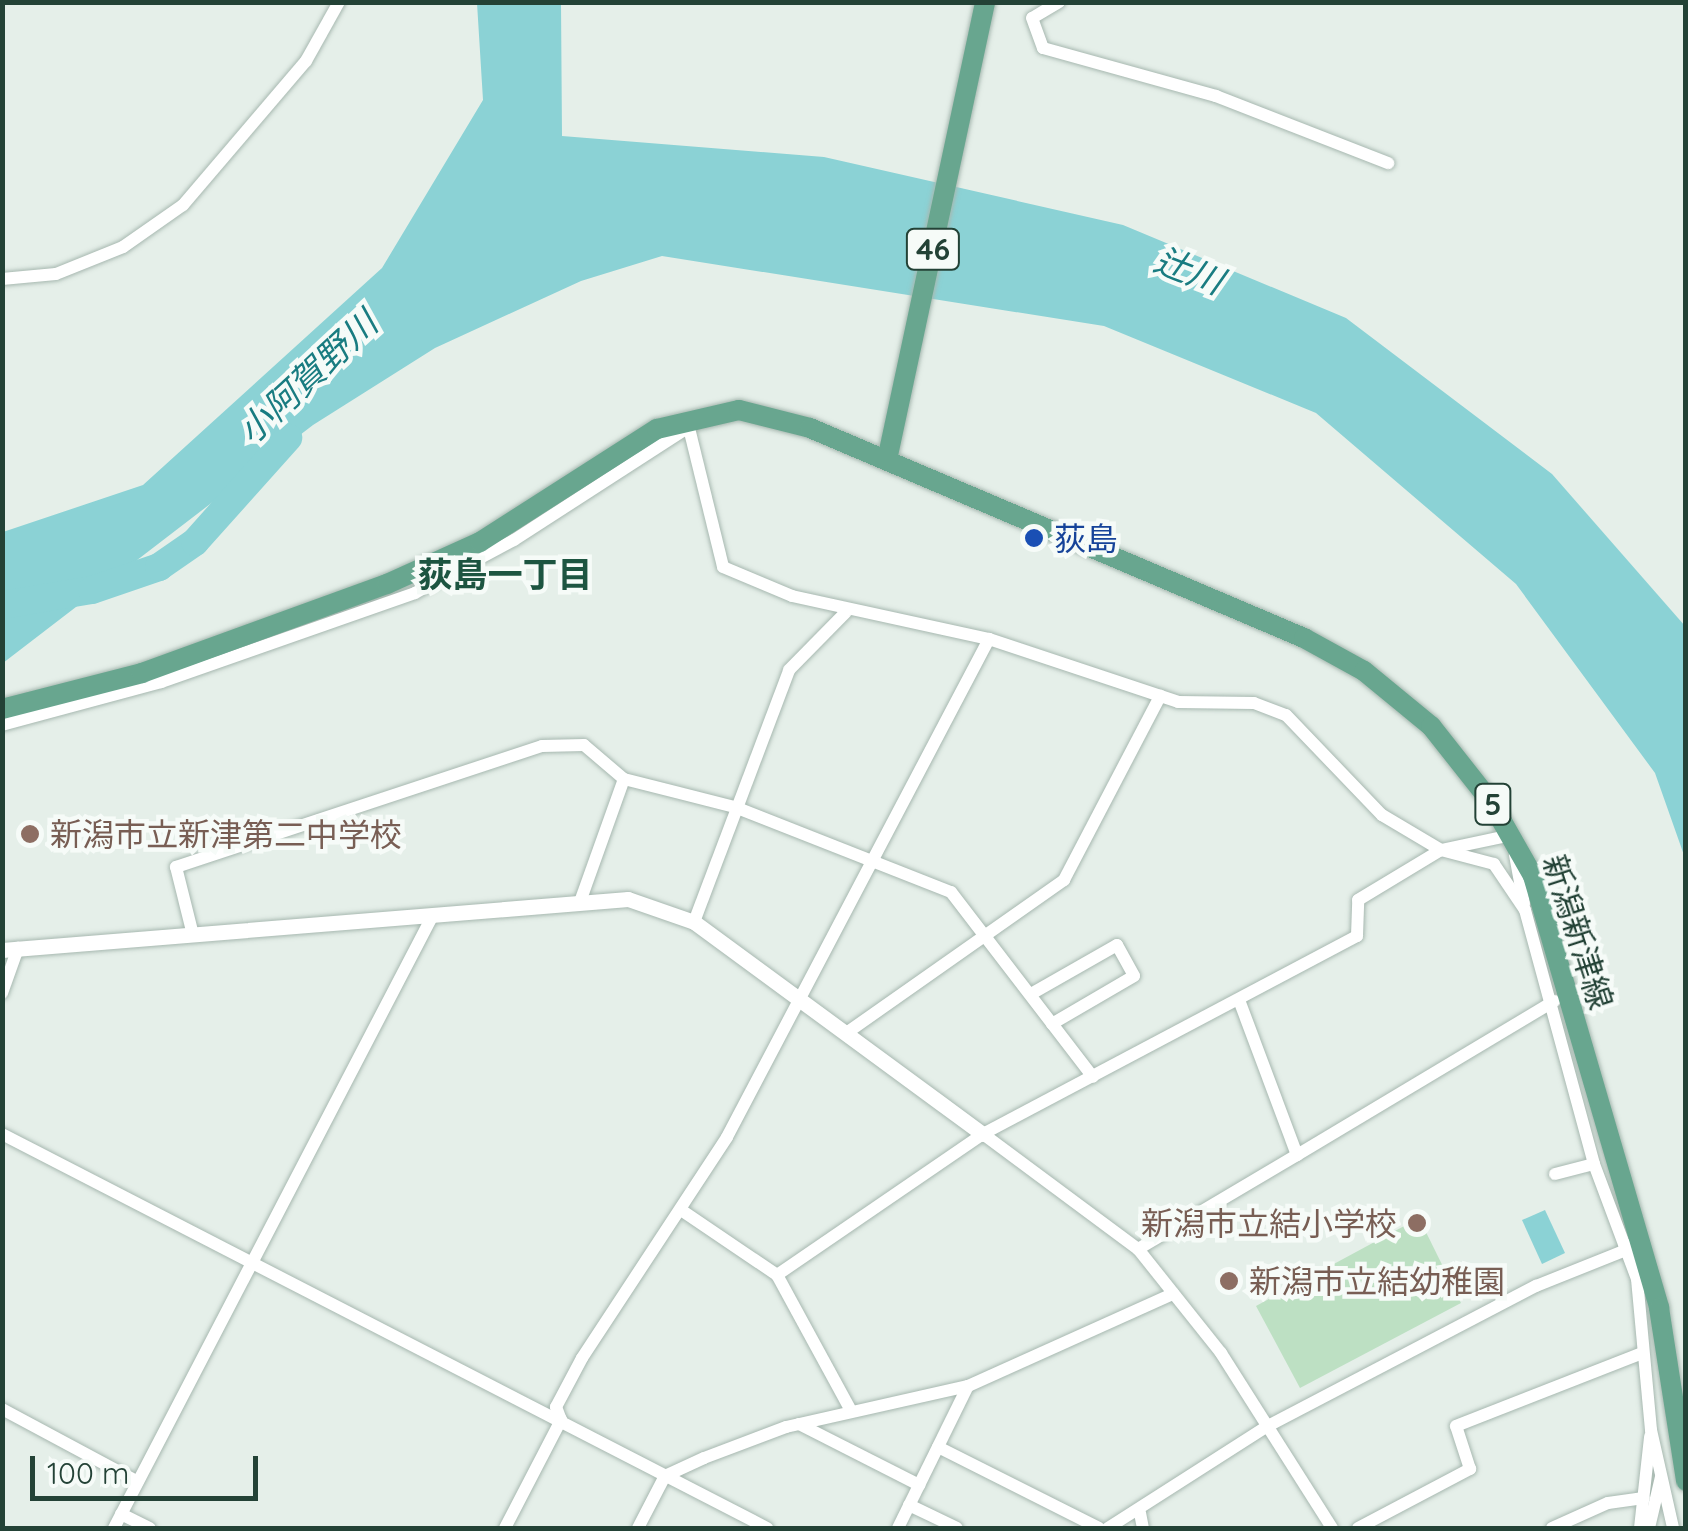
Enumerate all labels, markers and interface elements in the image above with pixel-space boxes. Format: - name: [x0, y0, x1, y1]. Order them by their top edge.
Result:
- road number: 46: [906, 224, 960, 274]
- water label: 辻川: [1149, 238, 1229, 302]
- water label: 小阿賀野川: [229, 302, 385, 452]
- place label: 荻島: [1054, 519, 1118, 557]
- marker: 荻島: [1023, 527, 1045, 549]
- district label: 荻島一丁目: [418, 553, 592, 595]
- road number: 5: [1473, 779, 1513, 829]
- place label: 新潟市立新津第二中学校: [50, 815, 402, 853]
- marker: 新潟市立新津第二中学校: [19, 823, 41, 845]
- street label: 新潟新津線: [1535, 850, 1621, 1014]
- place label: 新潟市立結小学校: [1141, 1204, 1397, 1242]
- marker: 新潟市立結小学校: [1406, 1212, 1428, 1234]
- place label: 新潟市立結幼稚園: [1249, 1262, 1505, 1300]
- marker: 新潟市立結幼稚園: [1218, 1270, 1240, 1292]
- scale bar: [35, 1436, 262, 1498]
- text: 100 m: [47, 1454, 129, 1492]

